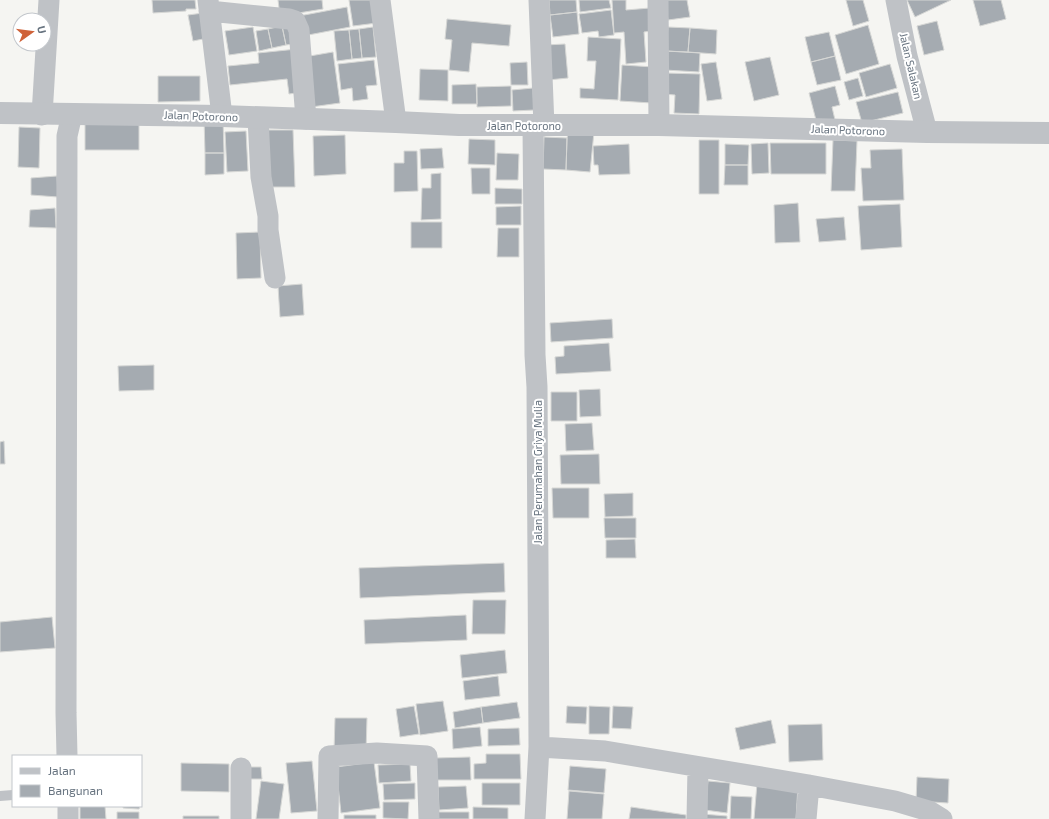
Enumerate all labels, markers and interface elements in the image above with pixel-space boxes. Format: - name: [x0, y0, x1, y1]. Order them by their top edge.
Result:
- north arrow: [12, 12, 52, 52]
- text: U: [35, 24, 49, 35]
- street label: Jalan Salakan: [898, 32, 925, 100]
- street label: Jalan Potorono: [164, 108, 238, 123]
- street label: Jalan Potorono: [487, 119, 561, 132]
- street label: Jalan Potorono: [811, 122, 885, 137]
- street label: Jalan Perumahan Griya Mulia: [531, 400, 544, 544]
- legend: [12, 755, 142, 807]
- text: Jalan: [48, 763, 76, 777]
- text: Bangunan: [48, 783, 103, 797]

